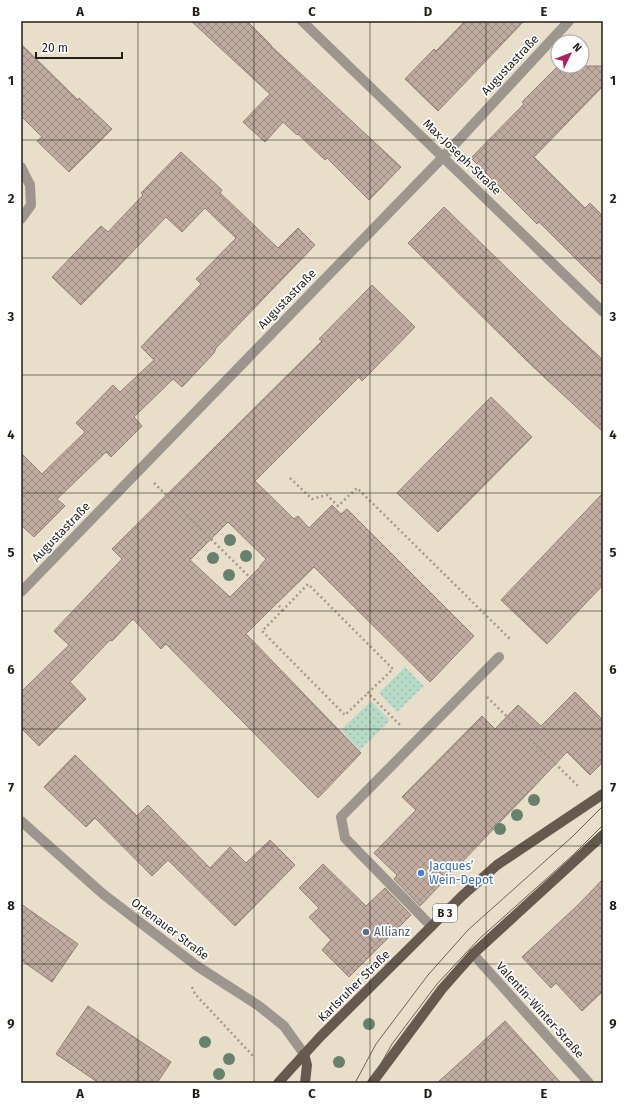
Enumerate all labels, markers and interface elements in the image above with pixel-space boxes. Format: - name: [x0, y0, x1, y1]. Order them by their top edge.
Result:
- text: A: [75, 4, 84, 19]
- text: B: [192, 4, 200, 19]
- text: C: [308, 4, 316, 19]
- text: D: [424, 4, 433, 19]
- text: E: [541, 4, 548, 19]
- street label: Augustastraße: [478, 32, 542, 98]
- scale bar: [36, 34, 122, 60]
- north arrow: [550, 34, 590, 74]
- text: N: [570, 40, 584, 55]
- text: 20 m: [42, 41, 68, 55]
- text: 1: [8, 73, 14, 88]
- text: 1: [610, 73, 616, 88]
- street label: Max-Joseph-Straße: [420, 116, 504, 198]
- text: 2: [8, 191, 15, 206]
- text: 2: [610, 191, 617, 206]
- street label: Augustastraße: [255, 266, 319, 332]
- text: 3: [7, 309, 15, 324]
- text: 3: [609, 309, 617, 324]
- text: 4: [7, 427, 15, 442]
- text: 4: [609, 427, 617, 442]
- street label: Augustastraße: [29, 499, 93, 565]
- text: 5: [8, 545, 15, 560]
- text: 5: [610, 545, 617, 560]
- text: 6: [7, 662, 15, 677]
- text: 6: [609, 662, 617, 677]
- text: 7: [8, 780, 14, 795]
- text: 7: [610, 780, 616, 795]
- place label: Jacques’ Wein-Depot: [429, 859, 494, 887]
- marker: Jacques’ Wein-Depot: [416, 868, 426, 878]
- street label: Ortenauer Straße: [128, 895, 212, 963]
- text: 8: [7, 898, 15, 913]
- text: 8: [609, 898, 617, 913]
- road number: B 3: [433, 904, 457, 922]
- place label: Allianz: [374, 925, 410, 939]
- marker: Allianz: [361, 927, 371, 937]
- street label: Karlsruher Straße: [315, 947, 393, 1025]
- street label: Valentin-Winter-Straße: [493, 959, 587, 1061]
- text: 9: [7, 1016, 15, 1031]
- text: 9: [609, 1016, 617, 1031]
- text: A: [75, 1086, 84, 1101]
- text: B: [192, 1086, 200, 1101]
- text: C: [308, 1086, 316, 1101]
- text: D: [424, 1086, 433, 1101]
- text: E: [541, 1086, 548, 1101]

